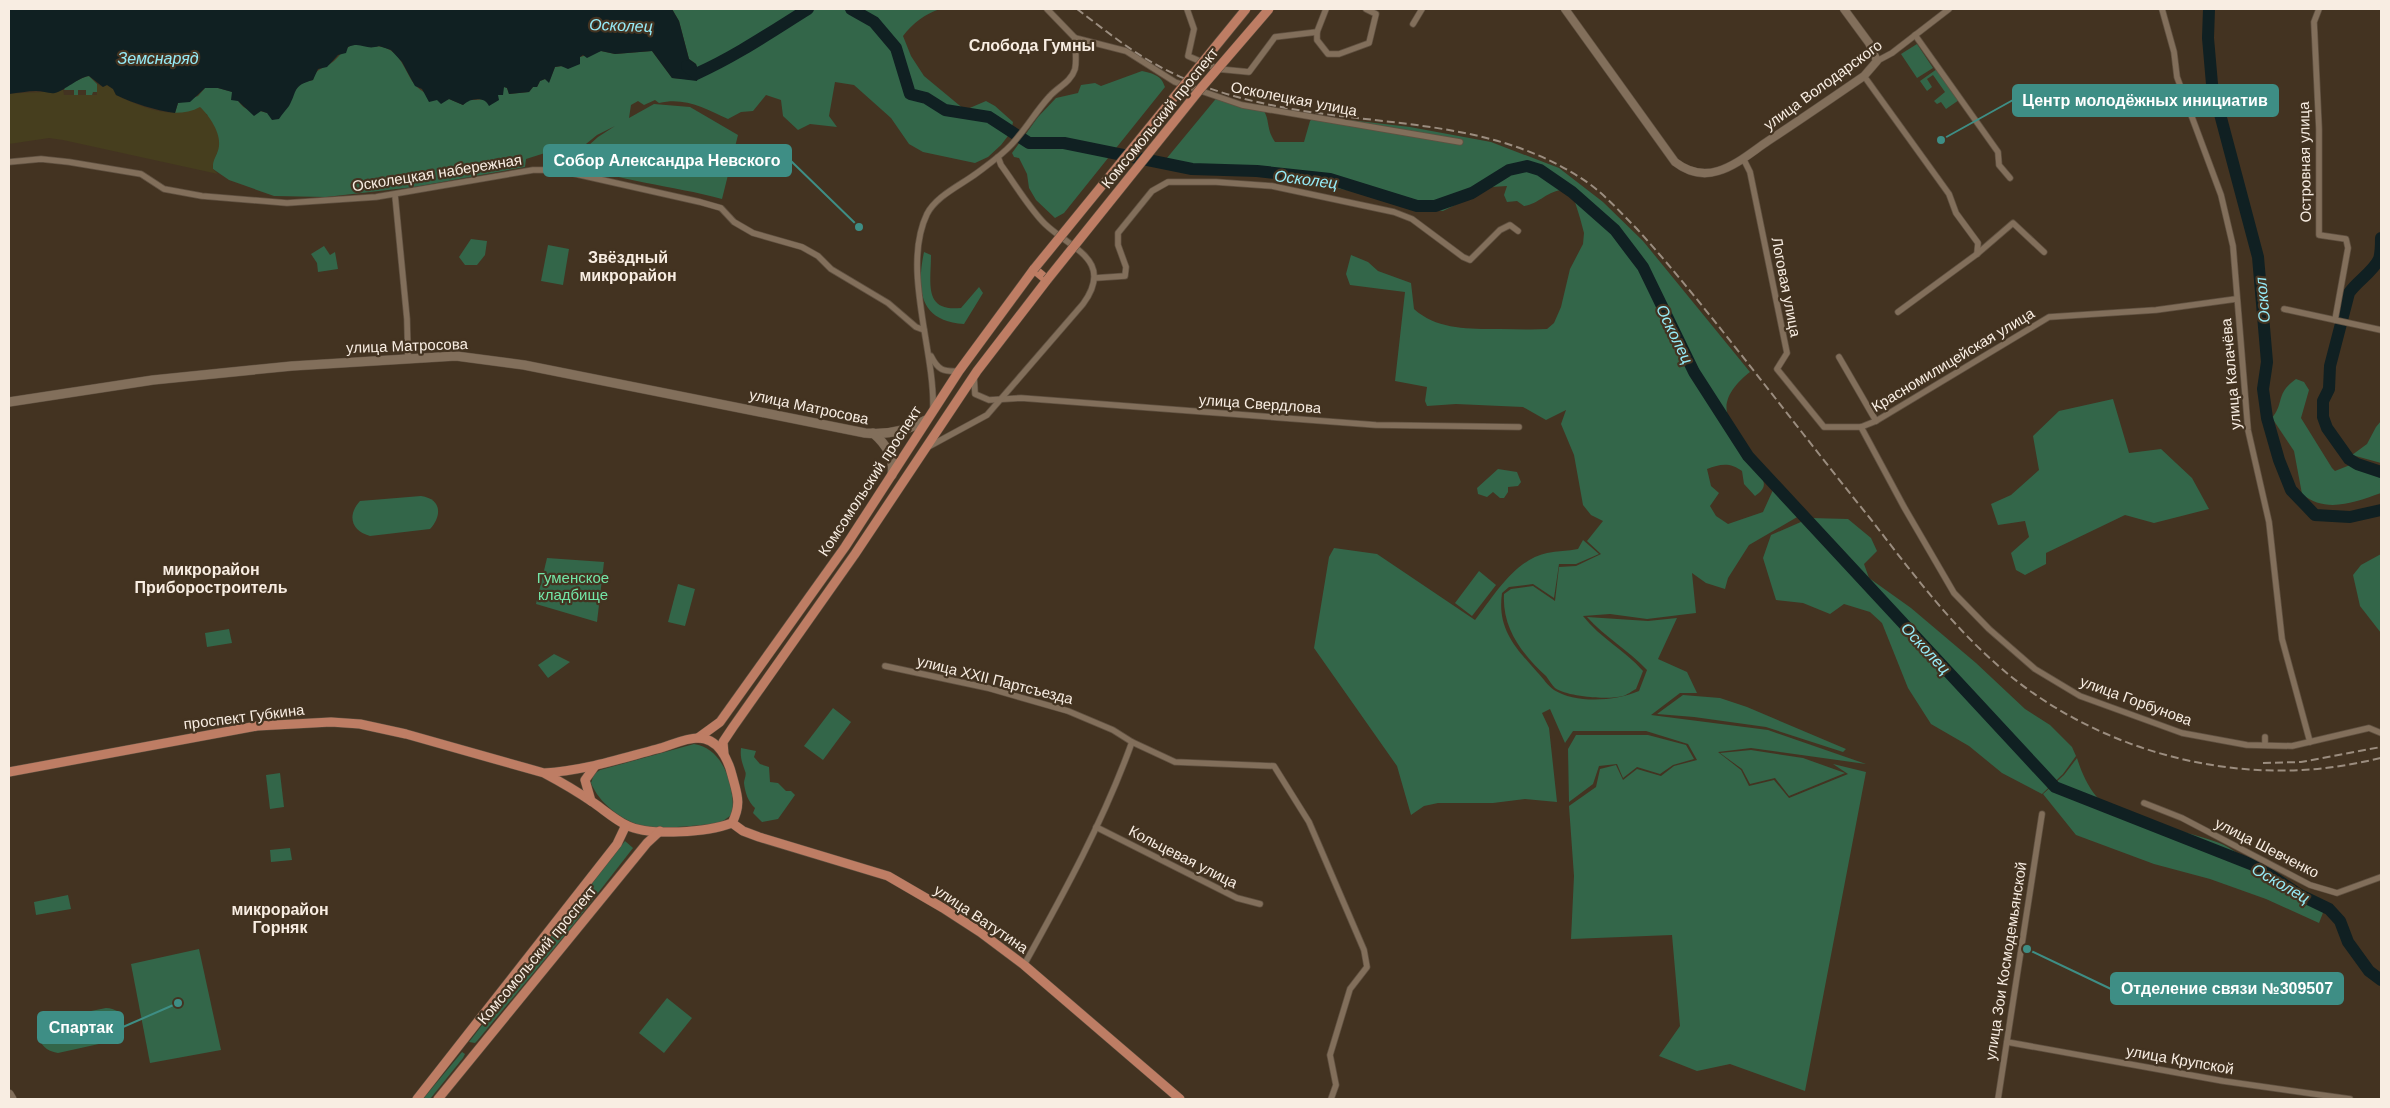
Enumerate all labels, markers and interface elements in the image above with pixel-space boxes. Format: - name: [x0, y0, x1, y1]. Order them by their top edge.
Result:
- water label: Осколец: [589, 16, 653, 35]
- street label: улица Володарского: [1760, 36, 1885, 133]
- district label: Слобода Гумны: [969, 37, 1095, 54]
- street label: Комсомольский проспект: [1098, 44, 1222, 191]
- water label: Земснаряд: [117, 50, 199, 67]
- street label: Осколецкая улица: [1229, 78, 1359, 119]
- callout: Центр молодёжных инициатив: [2013, 85, 2278, 116]
- text: Центр молодёжных инициатив: [2022, 92, 2268, 109]
- street label: Островная улица: [2295, 101, 2314, 223]
- callout: Собор Александра Невского: [544, 145, 791, 176]
- street label: Осколецкая набережная: [351, 151, 523, 194]
- text: Собор Александра Невского: [554, 152, 781, 169]
- water label: Осколец: [1273, 167, 1339, 192]
- street label: Логовая улица: [1768, 236, 1805, 339]
- district label: Звёздный микрорайон: [579, 249, 677, 284]
- water label: Оскол: [2252, 277, 2273, 323]
- water label: Осколец: [1653, 302, 1696, 367]
- street label: Красномилицейская улица: [1868, 304, 2038, 415]
- street label: улица Калачёва: [2217, 317, 2244, 430]
- street label: улица Матросова: [346, 335, 469, 356]
- street label: улица Матросова: [748, 386, 871, 428]
- street label: улица Свердлова: [1198, 391, 1322, 416]
- street label: Комсомольский проспект: [815, 402, 925, 559]
- district label: микрорайон Приборостроитель: [135, 561, 288, 596]
- park label: Гуменское кладбище: [537, 569, 609, 603]
- water label: Осколец: [1898, 619, 1954, 677]
- street label: улица XXII Партсъезда: [915, 652, 1076, 707]
- street label: улица Горбунова: [2078, 672, 2195, 729]
- street label: проспект Губкина: [183, 701, 306, 732]
- street label: улица Шевченко: [2212, 814, 2322, 881]
- street label: Кольцевая улица: [1126, 822, 1241, 892]
- street label: улица Зои Космодемьянской: [1981, 860, 2030, 1061]
- water label: Осколец: [2249, 860, 2313, 907]
- street label: улица Ватутина: [931, 881, 1032, 957]
- street label: Комсомольский проспект: [474, 882, 600, 1027]
- district label: микрорайон Горняк: [231, 901, 329, 936]
- callout: Отделение связи №309507: [2111, 973, 2343, 1004]
- text: Отделение связи №309507: [2121, 980, 2333, 997]
- callout: Спартак: [38, 1012, 123, 1043]
- text: Спартак: [49, 1019, 114, 1036]
- street label: улица Крупской: [2125, 1042, 2235, 1077]

